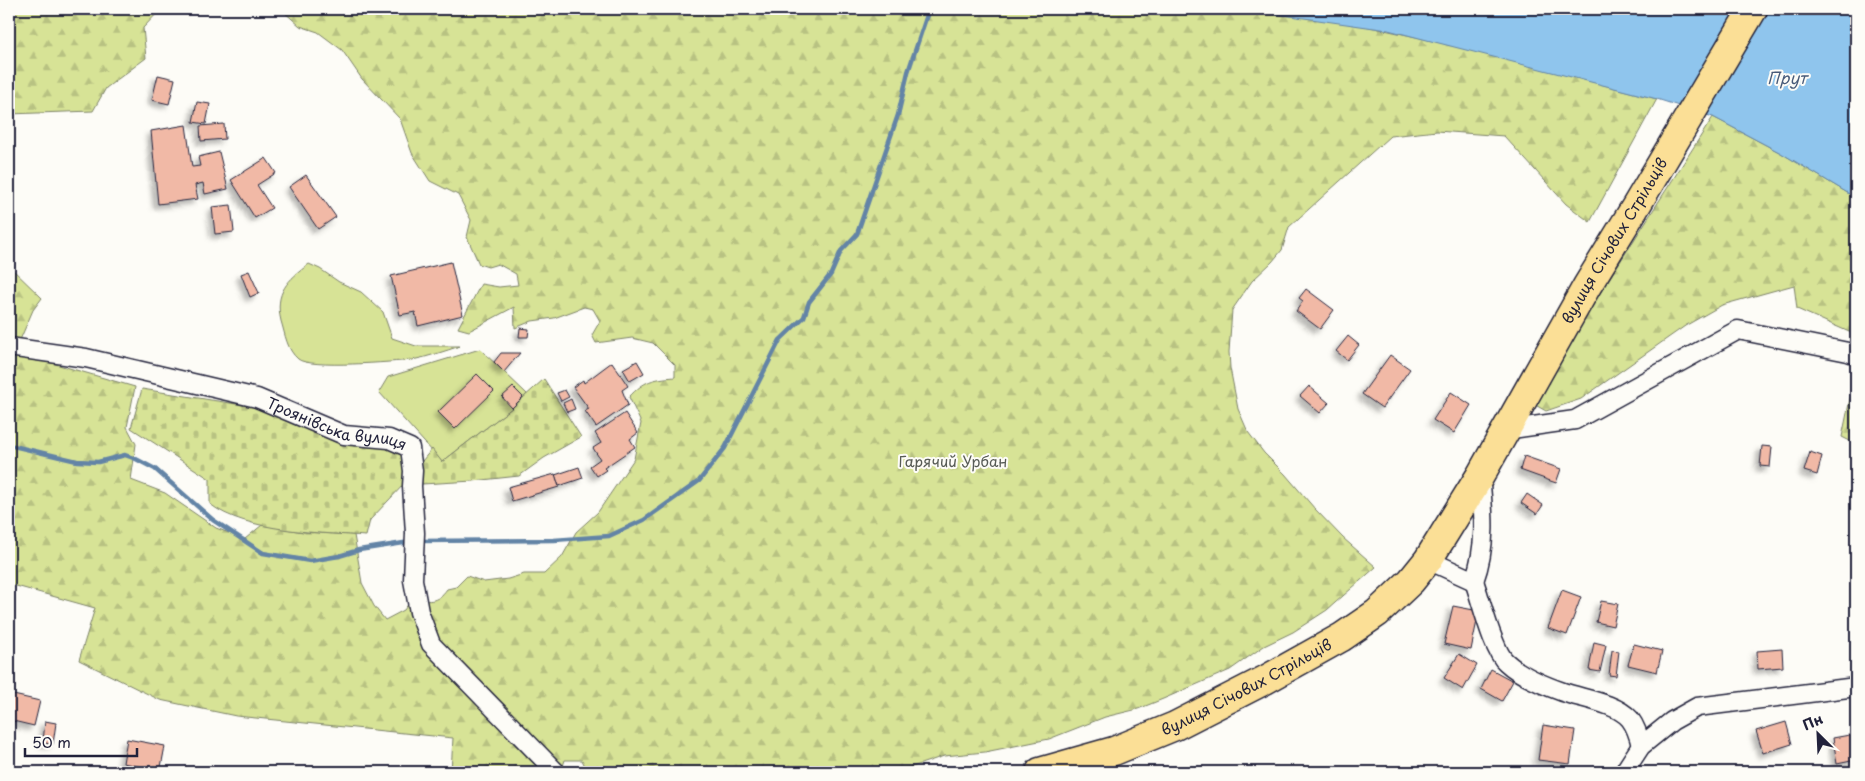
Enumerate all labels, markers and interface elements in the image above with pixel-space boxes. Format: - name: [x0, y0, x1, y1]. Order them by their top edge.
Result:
- water label: Прут: [1767, 65, 1809, 89]
- street label: вулиця Січових Стрільців: [1555, 153, 1672, 328]
- street label: Троянівська вулиця: [263, 390, 411, 455]
- park label: Гарячий Урбан: [899, 449, 1007, 472]
- street label: вулиця Січових Стрільців: [1157, 632, 1336, 740]
- north arrow: [1792, 708, 1842, 758]
- text: Пн: [1799, 708, 1826, 735]
- scale bar: [25, 726, 138, 758]
- text: 50 m: [32, 730, 71, 753]

